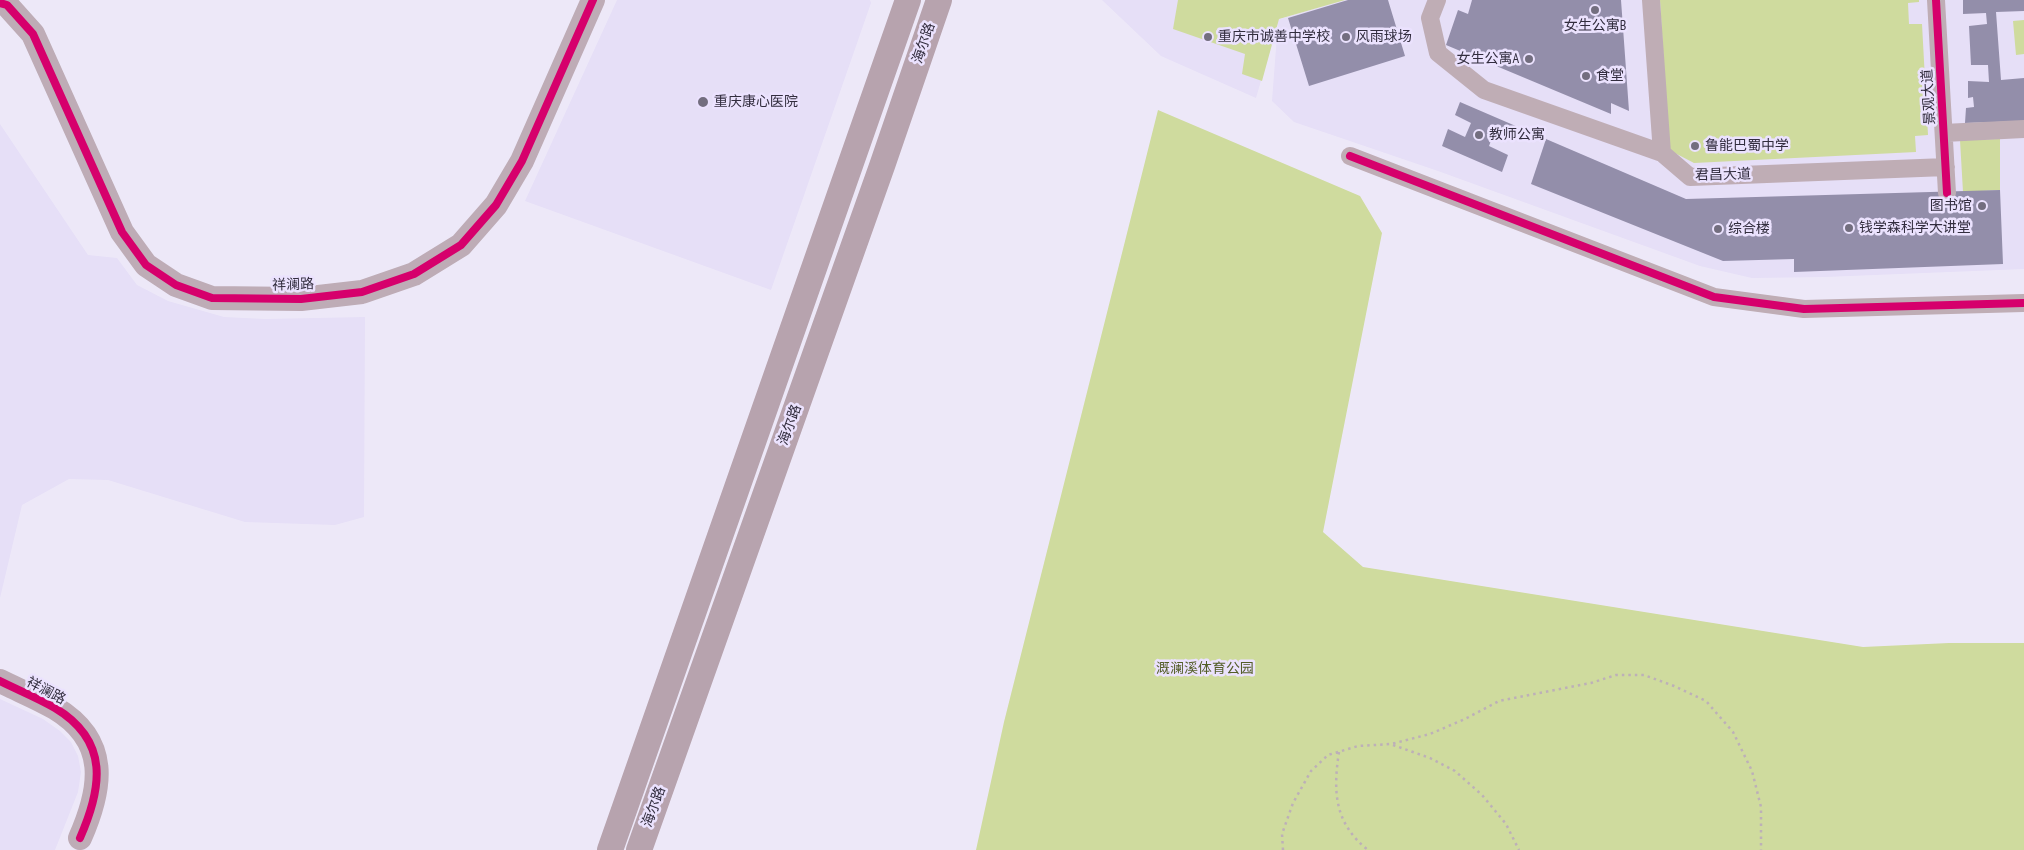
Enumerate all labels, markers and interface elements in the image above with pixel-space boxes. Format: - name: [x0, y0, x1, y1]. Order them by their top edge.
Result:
- marker: 女生公寓B: [1589, 4, 1601, 16]
- place label: 女生公寓B: [1564, 18, 1626, 34]
- street label: 海尔路: [909, 20, 939, 66]
- place label: 重庆市诚善中学校: [1218, 29, 1330, 45]
- place label: 风雨球场: [1356, 29, 1412, 45]
- marker: 重庆市诚善中学校: [1202, 31, 1214, 43]
- marker: 风雨球场: [1340, 31, 1352, 43]
- place label: 女生公寓A: [1456, 51, 1519, 67]
- marker: 女生公寓A: [1523, 53, 1535, 65]
- place label: 食堂: [1596, 68, 1624, 84]
- street label: 景观大道: [1919, 69, 1939, 125]
- marker: 食堂: [1580, 70, 1592, 82]
- place label: 重庆康心医院: [714, 94, 798, 110]
- marker: 重庆康心医院: [696, 95, 710, 109]
- place label: 教师公寓: [1489, 127, 1545, 143]
- marker: 教师公寓: [1473, 129, 1485, 141]
- place label: 鲁能巴蜀中学: [1705, 138, 1789, 154]
- marker: 鲁能巴蜀中学: [1689, 140, 1701, 152]
- street label: 君昌大道: [1695, 166, 1751, 184]
- place label: 图书馆: [1930, 198, 1972, 214]
- marker: 图书馆: [1976, 200, 1988, 212]
- place label: 钱学森科学大讲堂: [1859, 220, 1971, 236]
- place label: 综合楼: [1728, 221, 1770, 237]
- marker: 钱学森科学大讲堂: [1843, 222, 1855, 234]
- marker: 综合楼: [1712, 223, 1724, 235]
- street label: 祥澜路: [272, 276, 314, 294]
- street label: 海尔路: [775, 402, 805, 448]
- park label: 溉澜溪体育公园: [1156, 661, 1254, 677]
- street label: 祥澜路: [24, 674, 68, 708]
- street label: 海尔路: [639, 784, 669, 830]

